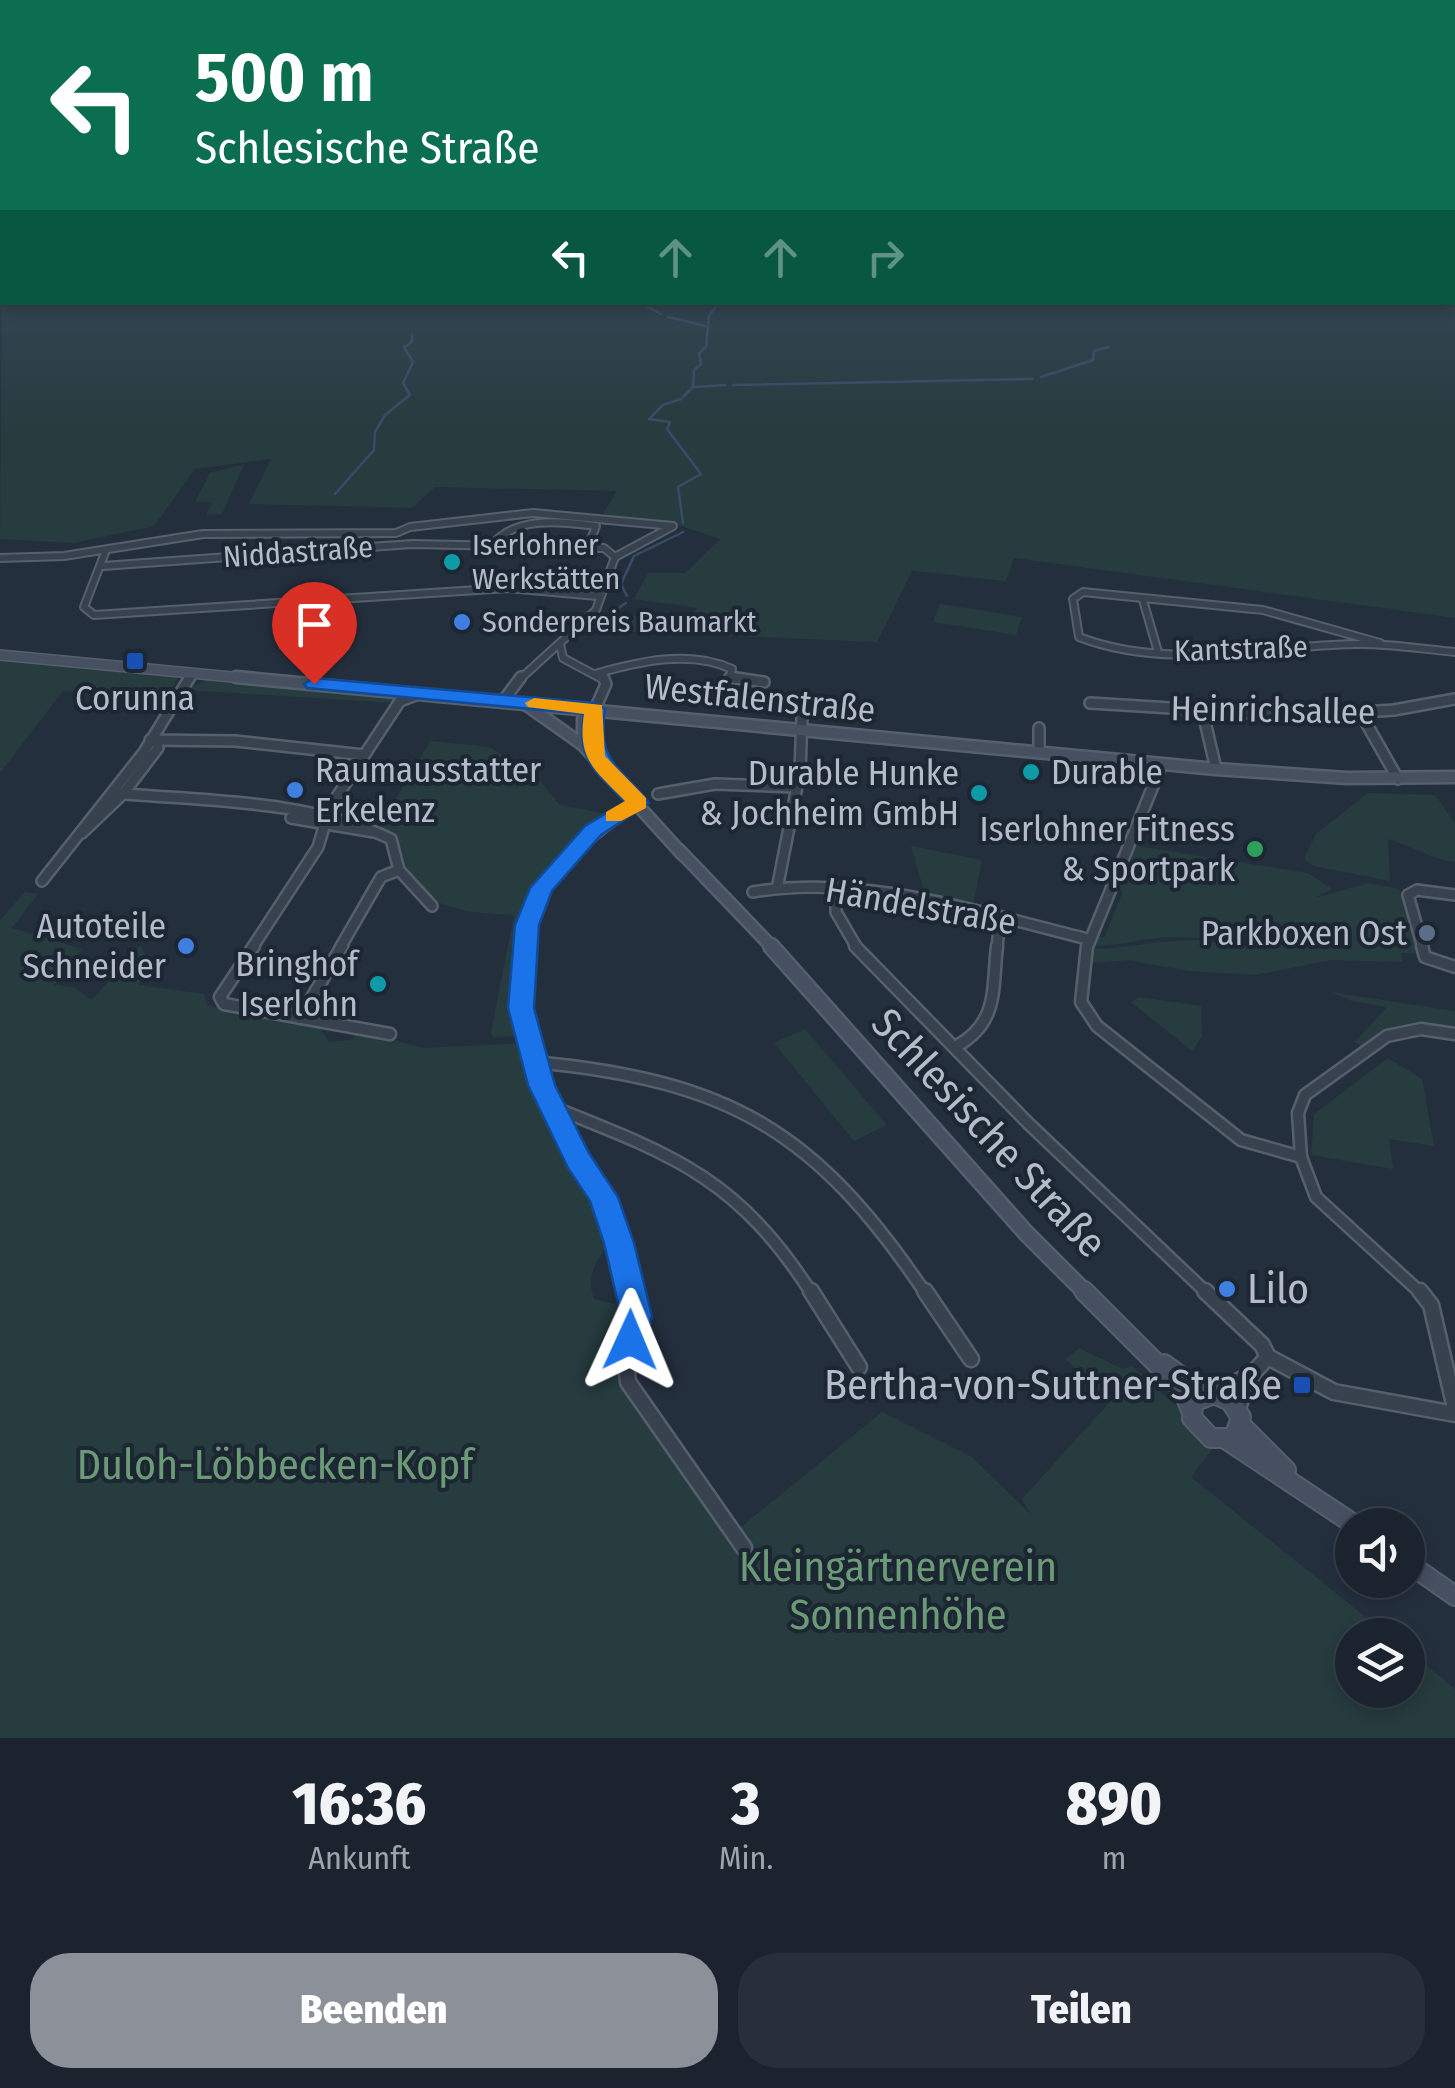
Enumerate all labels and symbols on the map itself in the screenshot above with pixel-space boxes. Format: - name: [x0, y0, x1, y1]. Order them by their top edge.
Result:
- place label: Iserlohner Werkstätten: [472, 527, 620, 597]
- street label: Niddastraße: [222, 529, 374, 575]
- marker: Iserlohner Werkstätten: [441, 551, 463, 573]
- pin: [272, 582, 357, 685]
- place label: Sonderpreis Baumarkt: [482, 604, 757, 640]
- marker: Sonderpreis Baumarkt: [451, 611, 473, 633]
- street label: Kantstraße: [1174, 629, 1308, 669]
- marker: Corunna: [124, 650, 146, 672]
- street label: Westfalenstraße: [643, 665, 877, 731]
- place label: Corunna: [75, 677, 195, 719]
- street label: Heinrichsallee: [1170, 687, 1376, 733]
- place label: Raumausstatter Erkelenz: [315, 749, 541, 831]
- place label: Durable: [1051, 751, 1163, 793]
- place label: Durable Hunke & Jochheim GmbH: [700, 752, 959, 834]
- marker: Durable: [1020, 761, 1042, 783]
- marker: Raumausstatter Erkelenz: [284, 779, 306, 801]
- marker: Durable Hunke & Jochheim GmbH: [968, 782, 990, 804]
- place label: Iserlohner Fitness & Sportpark: [980, 808, 1236, 890]
- marker: Iserlohner Fitness & Sportpark: [1244, 838, 1266, 860]
- street label: Händelstraße: [822, 869, 1020, 943]
- place label: Autoteile Schneider: [22, 905, 166, 987]
- place label: Parkboxen Ost: [1201, 912, 1408, 954]
- marker: Parkboxen Ost: [1416, 922, 1438, 944]
- marker: Autoteile Schneider: [175, 935, 197, 957]
- place label: Bringhof Iserlohn: [235, 943, 360, 1025]
- marker: Bringhof Iserlohn: [367, 973, 389, 995]
- street label: Schlesische Straße: [861, 998, 1117, 1268]
- place label: Lilo: [1247, 1264, 1309, 1314]
- marker: Lilo: [1216, 1278, 1238, 1300]
- position arrow: [578, 1288, 682, 1392]
- place label: Bertha-von-Suttner-Straße: [824, 1360, 1282, 1410]
- marker: Bertha-von-Suttner-Straße: [1291, 1374, 1313, 1396]
- park label: Duloh-Löbbecken-Kopf: [77, 1440, 476, 1490]
- park label: Kleingärtnerverein Sonnenhöhe: [739, 1542, 1057, 1640]

